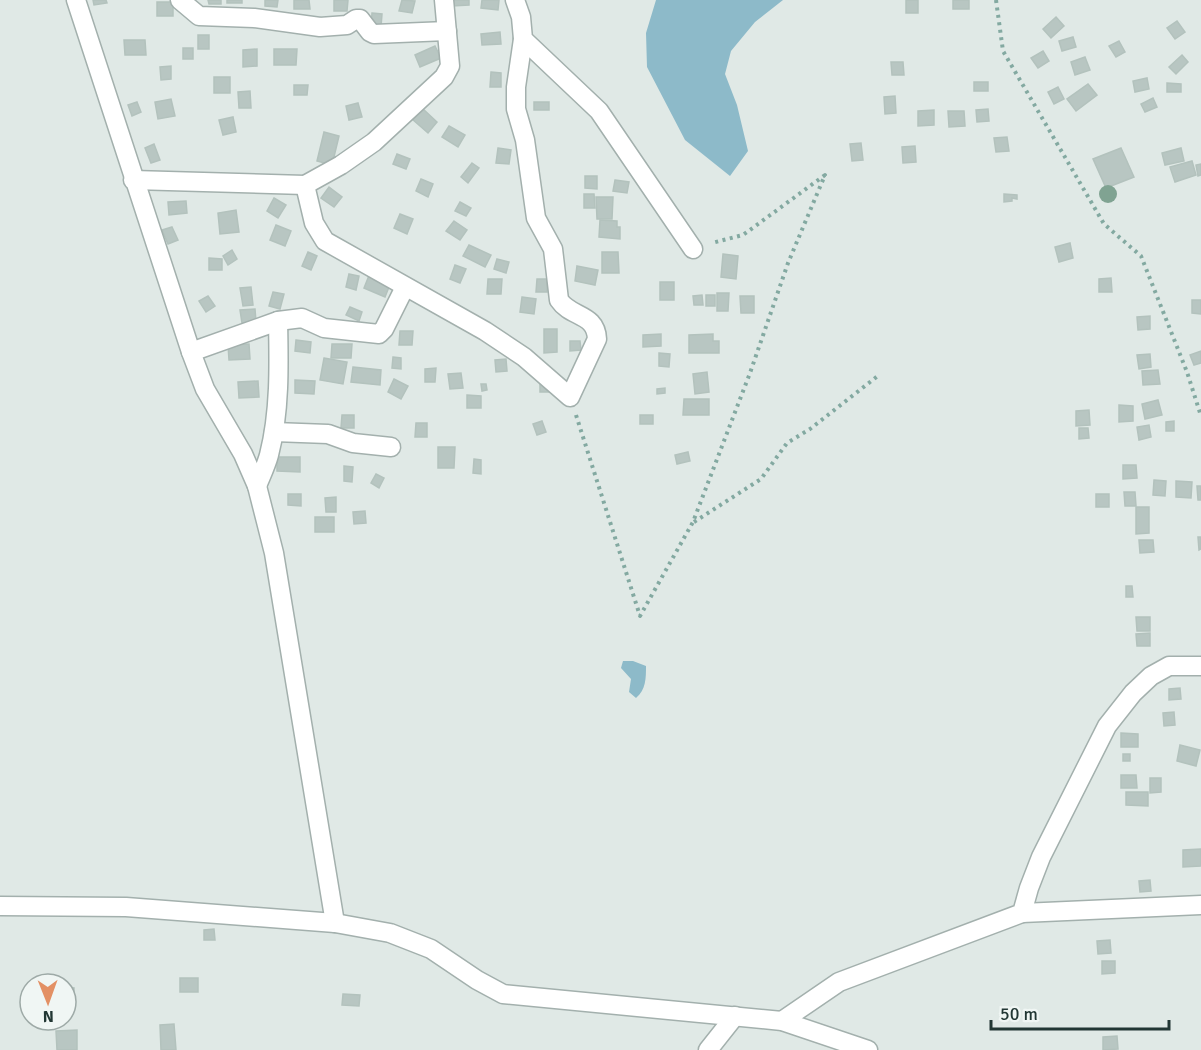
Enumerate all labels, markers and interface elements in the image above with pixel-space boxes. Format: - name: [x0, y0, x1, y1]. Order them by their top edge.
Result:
- north arrow: [18, 972, 78, 1032]
- scale bar: [991, 993, 1170, 1031]
- text: 50 m: [1000, 1003, 1038, 1025]
- text: N: [43, 1006, 54, 1026]

